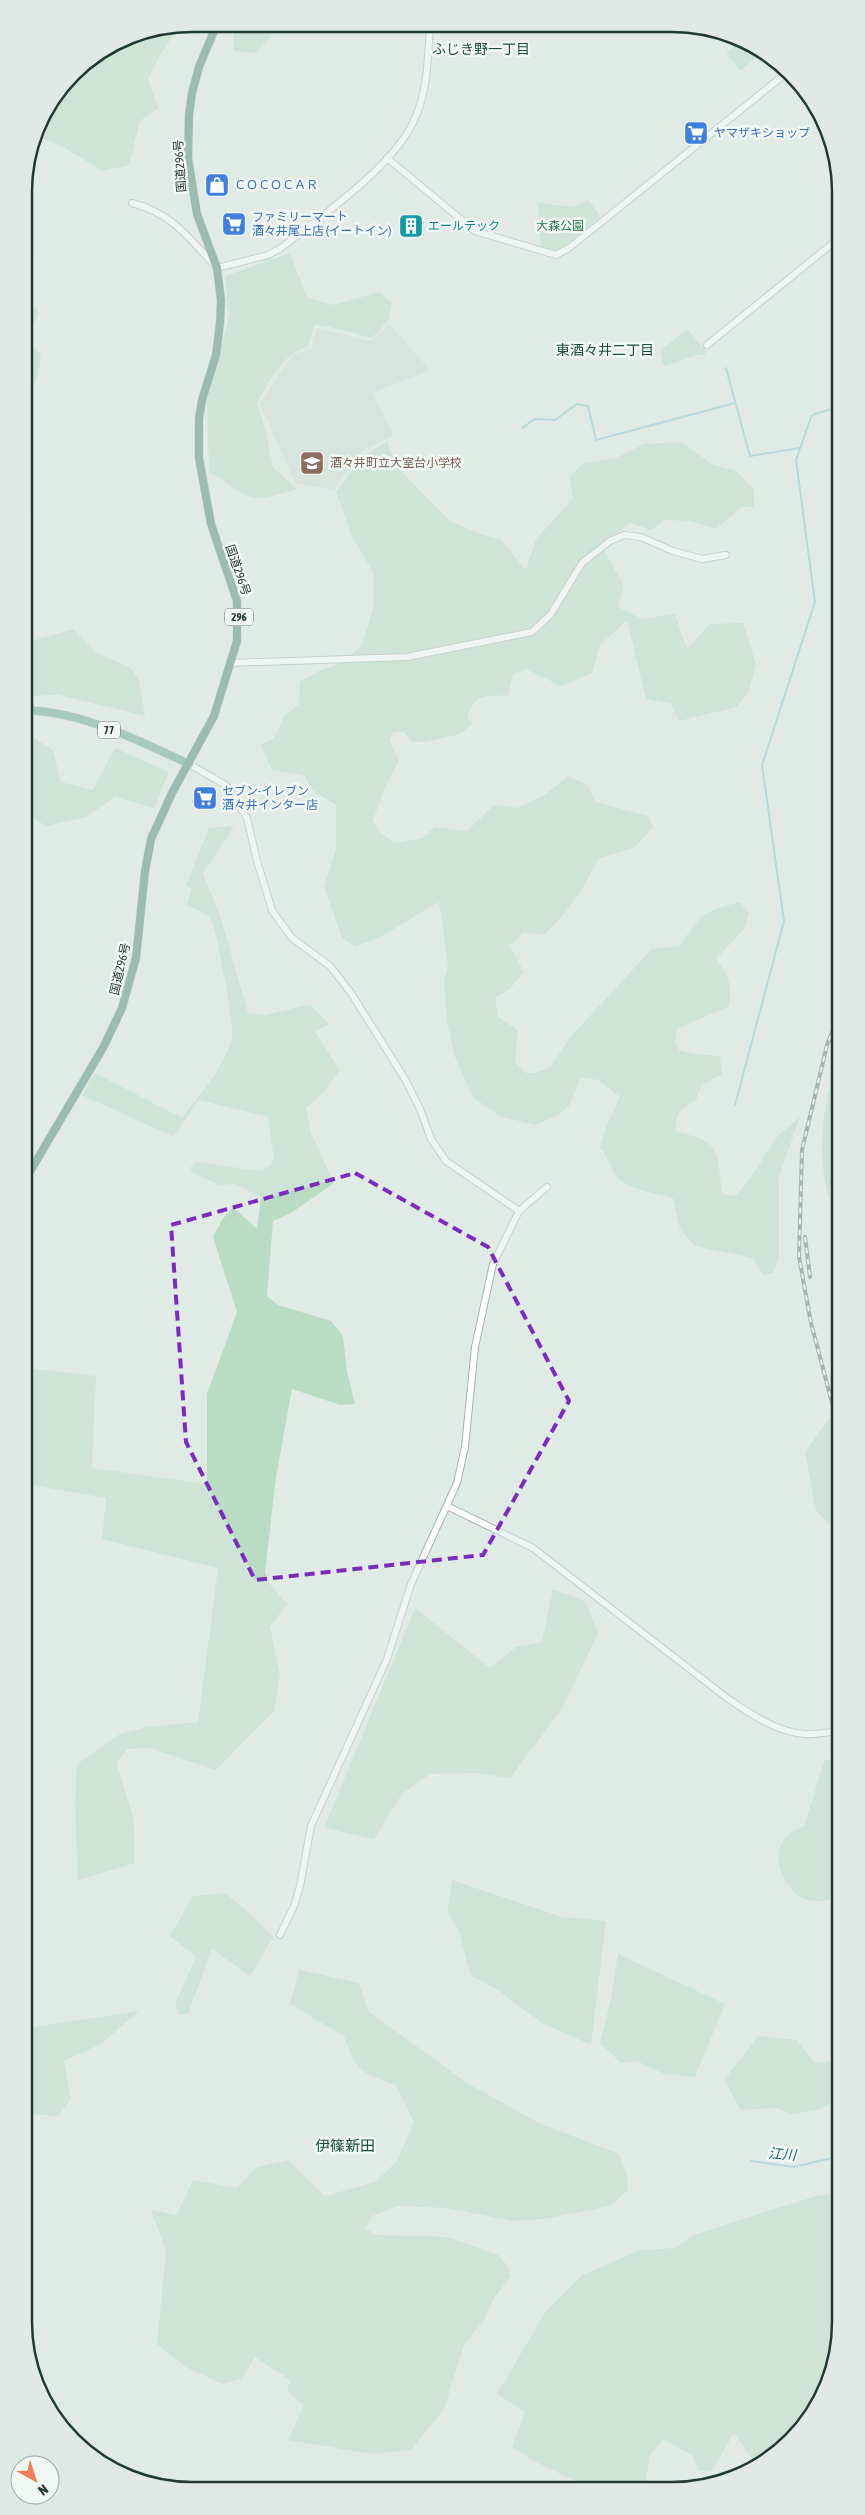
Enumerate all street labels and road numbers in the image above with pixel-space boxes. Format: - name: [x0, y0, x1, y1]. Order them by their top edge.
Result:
- street label: 国道296号: [171, 139, 189, 193]
- street label: 国道296号: [223, 543, 253, 597]
- road number: 296: [225, 608, 253, 626]
- road number: 77: [98, 722, 120, 738]
- street label: 国道296号: [107, 942, 133, 996]

